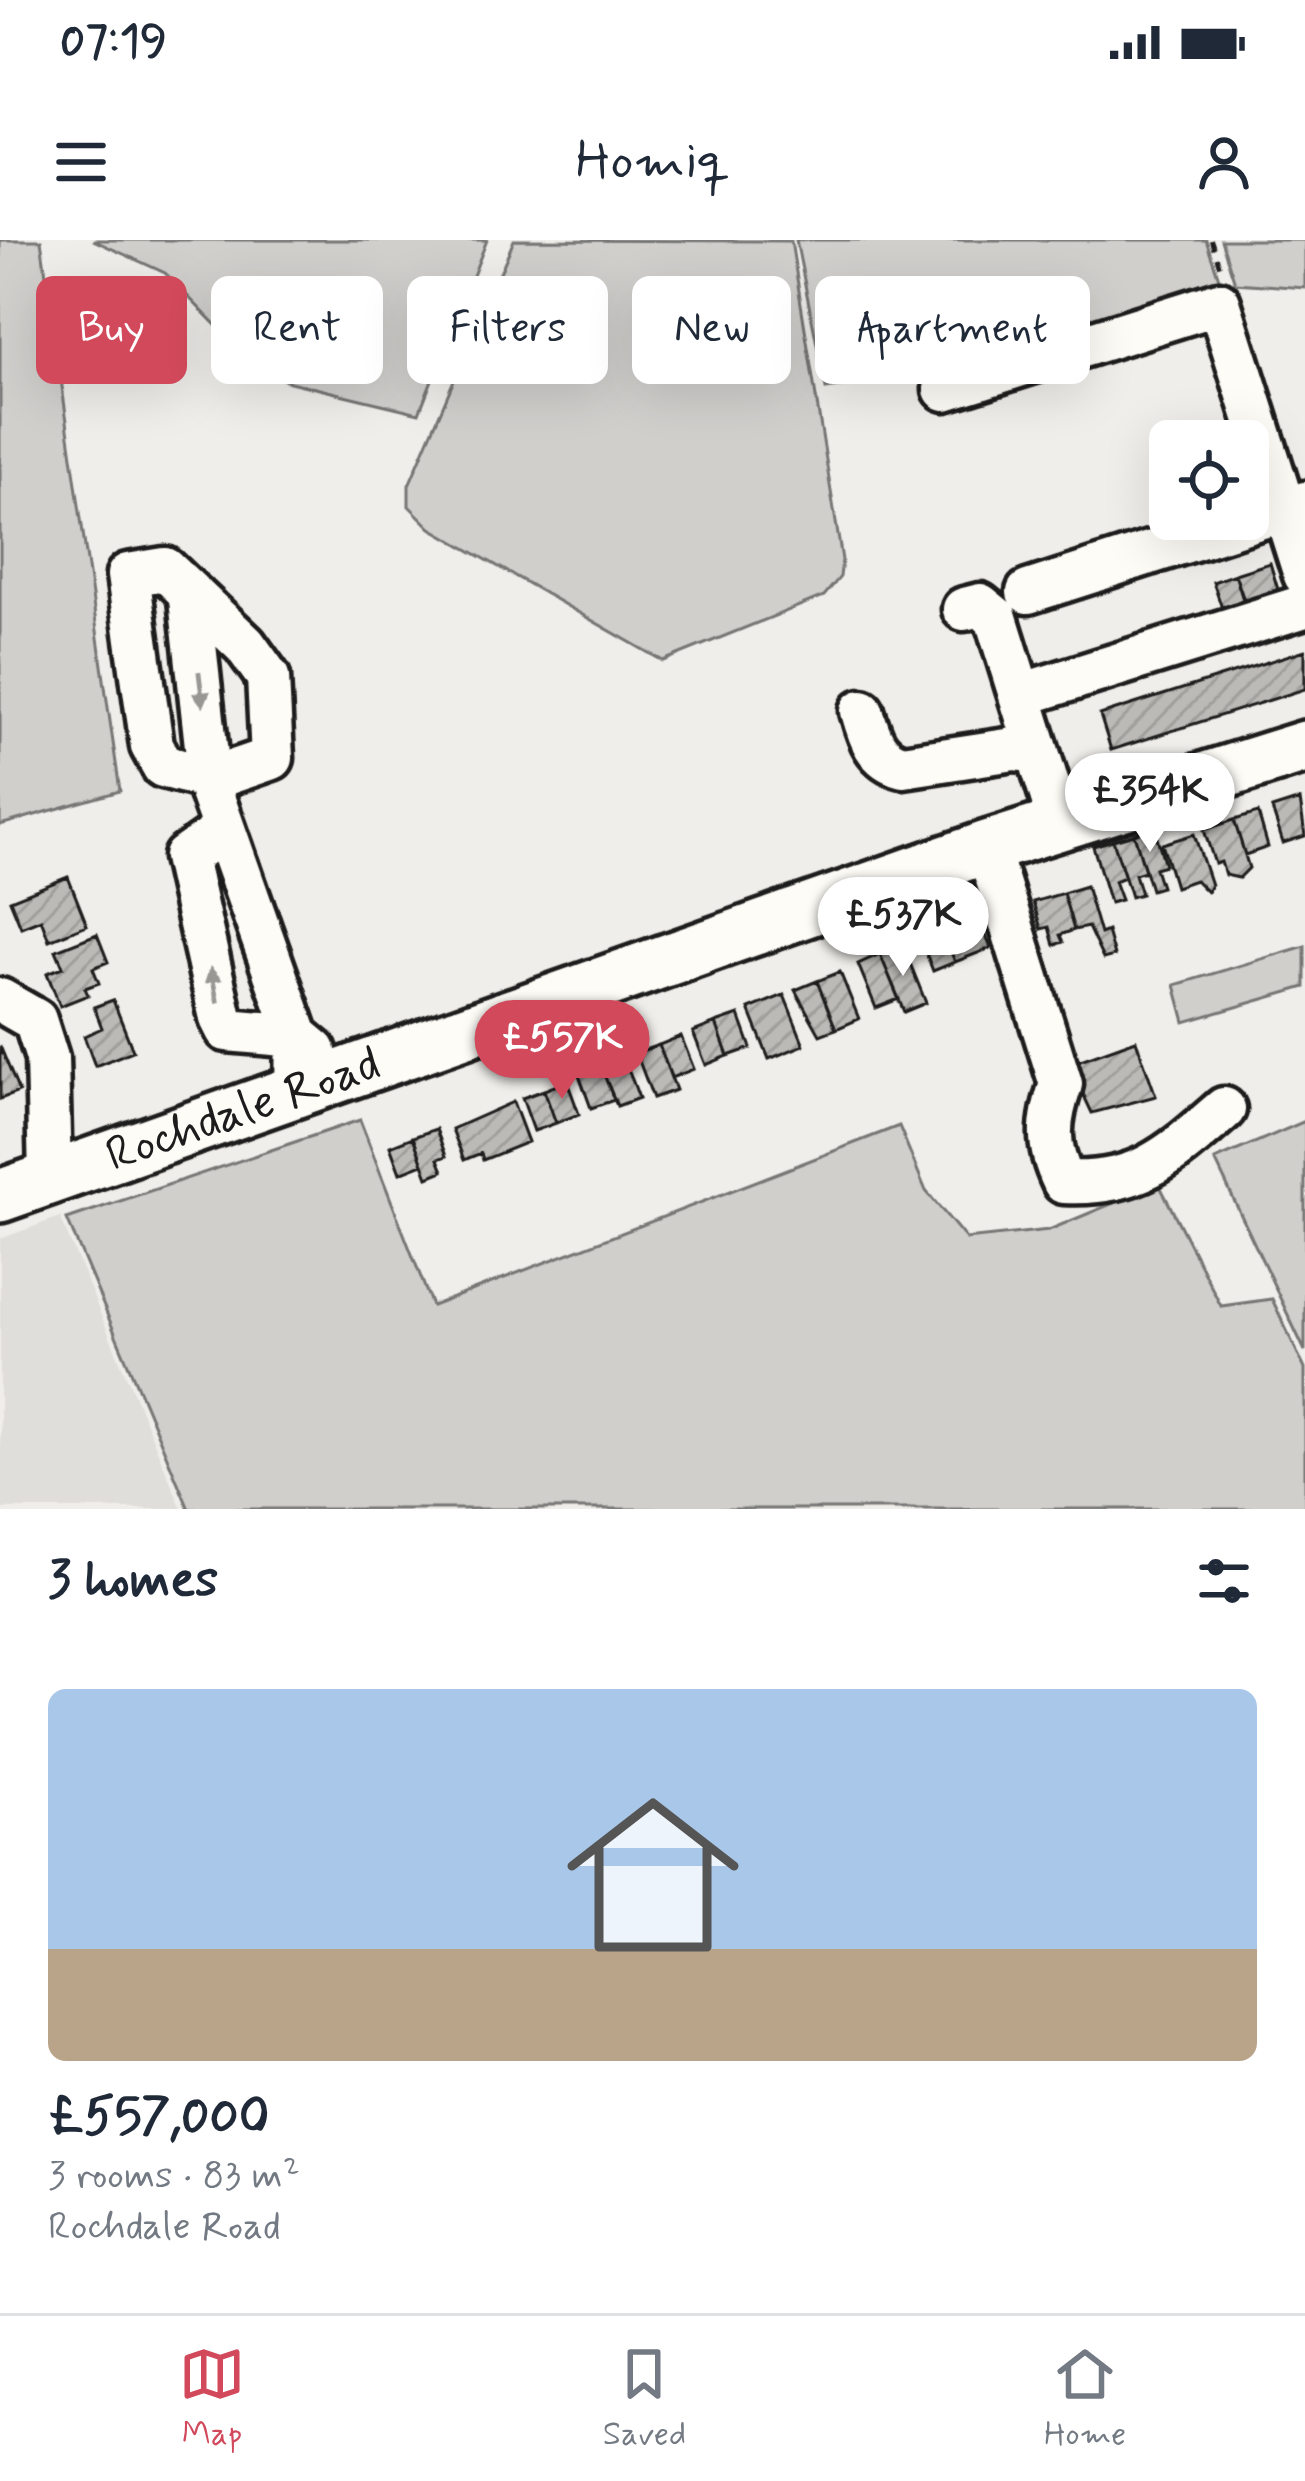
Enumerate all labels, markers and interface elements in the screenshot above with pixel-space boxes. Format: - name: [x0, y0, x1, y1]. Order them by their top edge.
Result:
- text: 07:19: [60, 13, 167, 72]
- text: Homiq: [575, 127, 730, 198]
- icon: menu: [48, 129, 114, 195]
- icon: person: [1191, 129, 1257, 195]
- chip: Buy: [36, 276, 187, 384]
- chip: Rent: [211, 276, 383, 384]
- chip: Filters: [407, 276, 608, 384]
- chip: New: [632, 276, 791, 384]
- chip: Apartment: [815, 276, 1090, 384]
- map controls: [1149, 420, 1269, 540]
- button: locate: [1149, 420, 1269, 540]
- one-way arrow: [192, 671, 211, 708]
- pin: £354K: [1066, 753, 1234, 855]
- text: £354K: [1092, 766, 1208, 817]
- pin: £537K: [819, 877, 987, 979]
- text: £537K: [845, 890, 961, 941]
- one-way arrow: [203, 966, 222, 1004]
- pin: £557K: [478, 1000, 646, 1102]
- text: £557K: [502, 1013, 622, 1064]
- street label: Rochdale Road: [98, 1033, 389, 1187]
- text: 3 homes: [48, 1548, 218, 1614]
- icon: filters: [1191, 1548, 1257, 1614]
- icon: home: [545, 1767, 761, 1983]
- text: £557,000: [48, 2085, 269, 2151]
- text: 3 rooms · 83 m²: [48, 2151, 300, 2202]
- text: Rochdale Road: [48, 2202, 281, 2253]
- tab: Map: [179, 2341, 245, 2457]
- tab: Saved: [603, 2341, 686, 2457]
- tab: Home: [1044, 2341, 1126, 2457]

